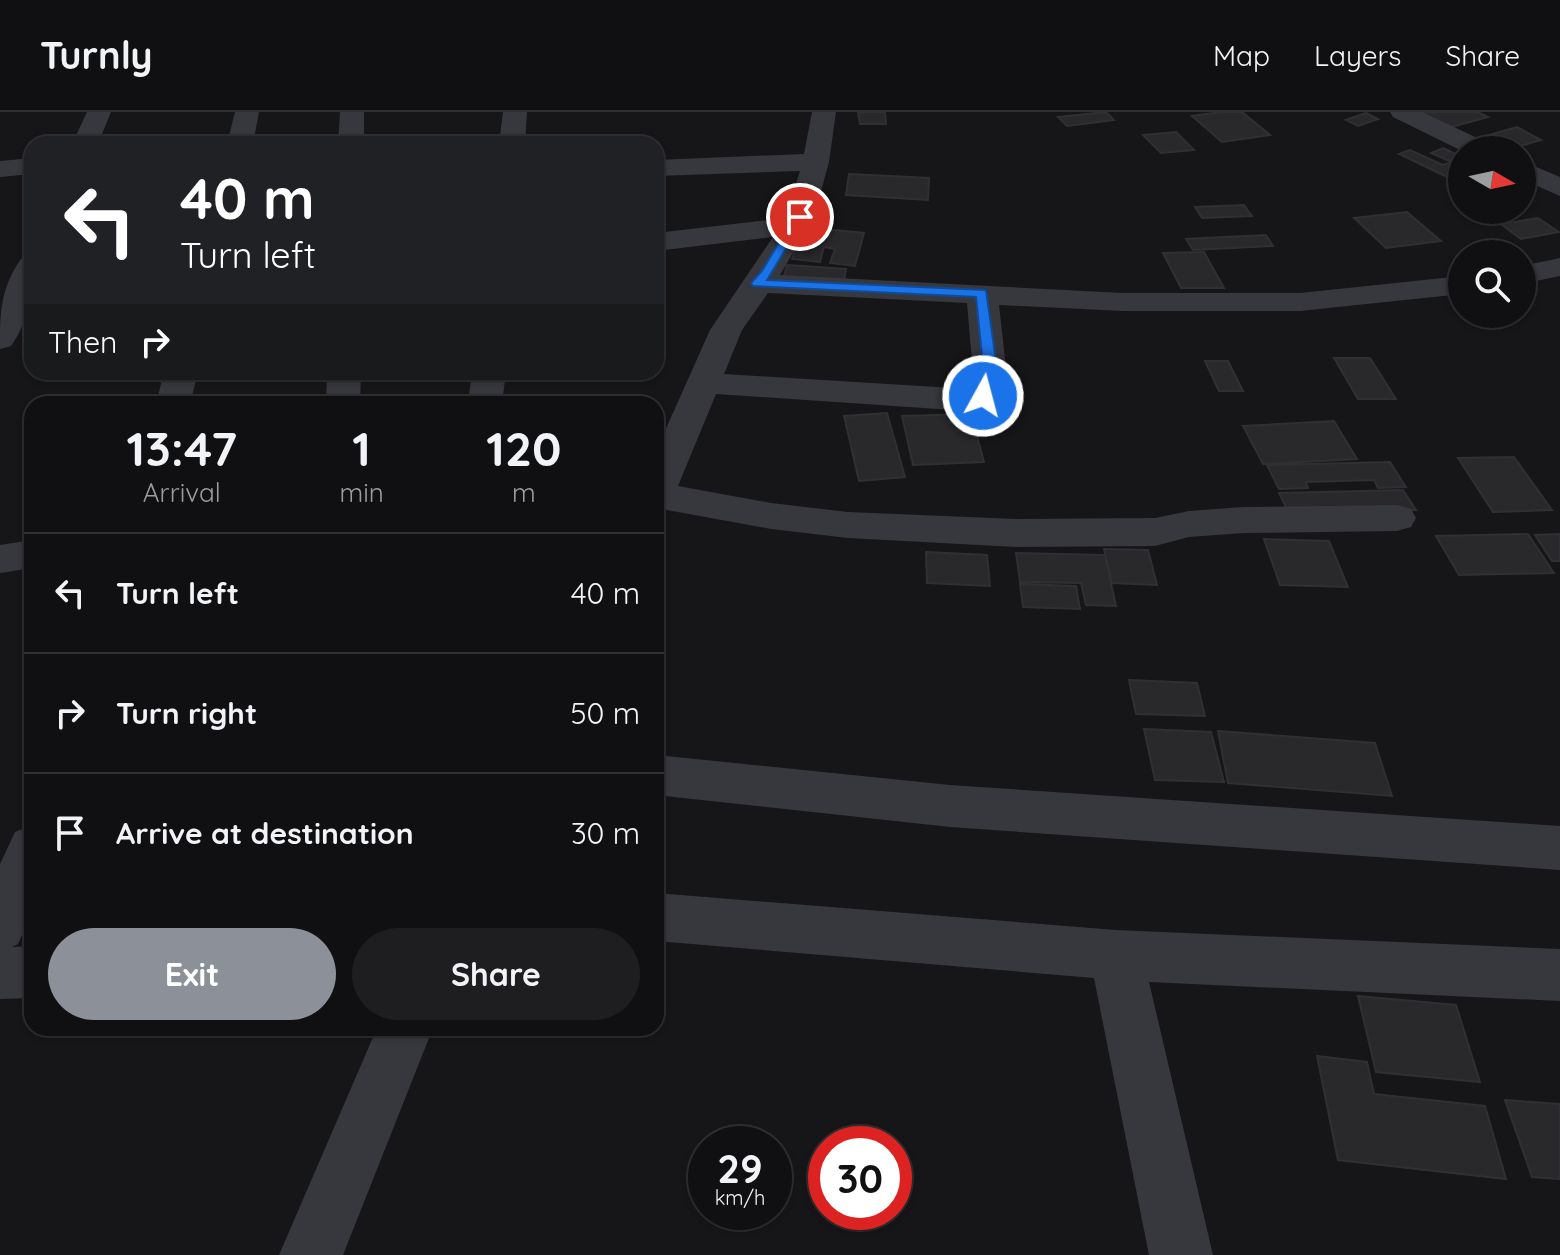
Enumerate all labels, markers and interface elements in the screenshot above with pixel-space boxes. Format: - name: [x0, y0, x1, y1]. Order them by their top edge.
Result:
- text: Turnly: [40, 31, 153, 79]
- text: Map: [1213, 38, 1270, 73]
- text: Layers: [1314, 38, 1401, 73]
- text: Share: [1445, 38, 1520, 73]
- north arrow: [1448, 136, 1536, 224]
- map controls: [1448, 136, 1536, 328]
- text: 40 m: [180, 163, 315, 233]
- icon: left: [48, 168, 152, 272]
- pin: [766, 183, 834, 251]
- icon: arrive: [778, 195, 822, 239]
- text: Turn left: [180, 232, 316, 277]
- button: search: [1448, 240, 1536, 328]
- icon: right: [133, 320, 177, 364]
- text: Then: [48, 323, 117, 361]
- position arrow: [941, 354, 1025, 438]
- text: 13:47: [126, 418, 237, 478]
- text: 1: [352, 418, 371, 478]
- text: 120: [486, 418, 562, 478]
- text: Arrival: [143, 476, 221, 509]
- text: min: [339, 476, 384, 509]
- text: m: [512, 476, 536, 509]
- icon: left: [48, 571, 92, 615]
- text: Turn left: [116, 574, 239, 612]
- text: 40 m: [571, 574, 640, 612]
- icon: right: [48, 691, 92, 735]
- text: Turn right: [116, 694, 257, 732]
- text: 50 m: [570, 694, 640, 732]
- icon: arrive: [48, 811, 92, 855]
- text: Arrive at destination: [116, 814, 414, 852]
- text: 30 m: [571, 814, 640, 852]
- button: Exit: [48, 928, 336, 1020]
- button: Share: [352, 928, 640, 1020]
- speed limit sign: 30: [808, 1126, 912, 1230]
- text: 29: [717, 1143, 763, 1193]
- text: km/h: [715, 1185, 765, 1210]

